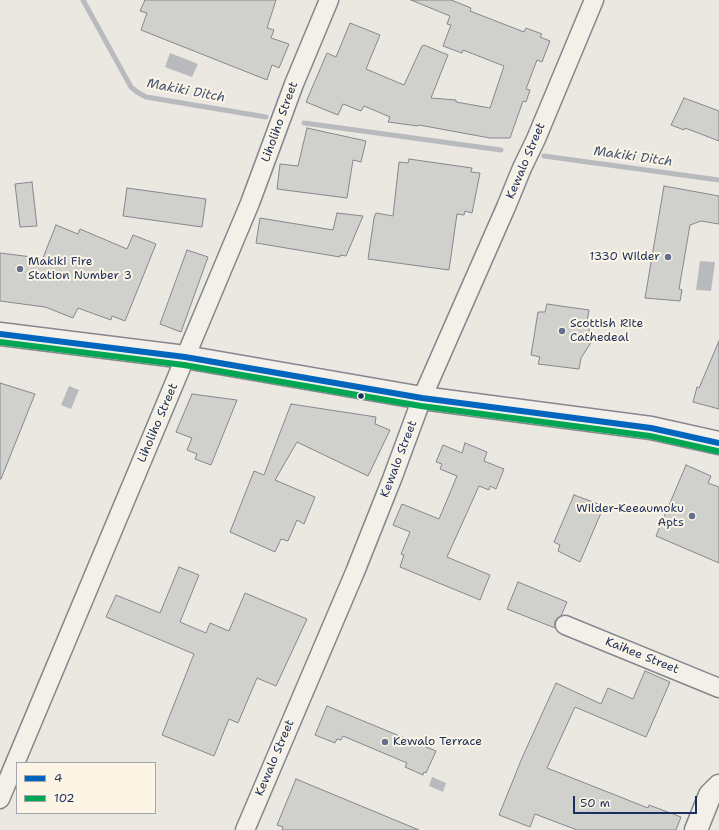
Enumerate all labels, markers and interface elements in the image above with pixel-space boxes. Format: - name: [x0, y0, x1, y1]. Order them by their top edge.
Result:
- water label: Makiki Ditch: [146, 76, 226, 106]
- street label: Liholiho Street: [259, 80, 301, 164]
- street label: Kewalo Street: [503, 121, 549, 201]
- water label: Makiki Ditch: [593, 144, 673, 170]
- place label: 1330 Wilder: [589, 250, 660, 264]
- marker: 1330 Wilder: [663, 252, 673, 262]
- place label: Makiki Fire Station Number 3: [28, 255, 132, 283]
- marker: Makiki Fire Station Number 3: [15, 264, 25, 274]
- place label: Scottish Rite Cathedeal: [570, 317, 643, 345]
- marker: Scottish Rite Cathedeal: [557, 326, 567, 336]
- street label: Liholiho Street: [135, 381, 181, 465]
- unlabelled marker: [356, 391, 366, 401]
- street label: Kewalo Street: [378, 418, 420, 500]
- place label: Wilder-Keeaumoku Apts: [576, 502, 684, 530]
- marker: Wilder-Keeaumoku Apts: [687, 511, 697, 521]
- street label: Kaihee Street: [603, 635, 681, 677]
- street label: Kewalo Street: [252, 718, 298, 798]
- place label: Kewalo Terrace: [393, 735, 482, 749]
- marker: Kewalo Terrace: [380, 737, 390, 747]
- legend: [16, 762, 156, 814]
- text: 4: [54, 770, 62, 786]
- scale bar: [575, 788, 699, 814]
- text: 102: [54, 790, 75, 806]
- text: 50 m: [580, 795, 610, 811]

